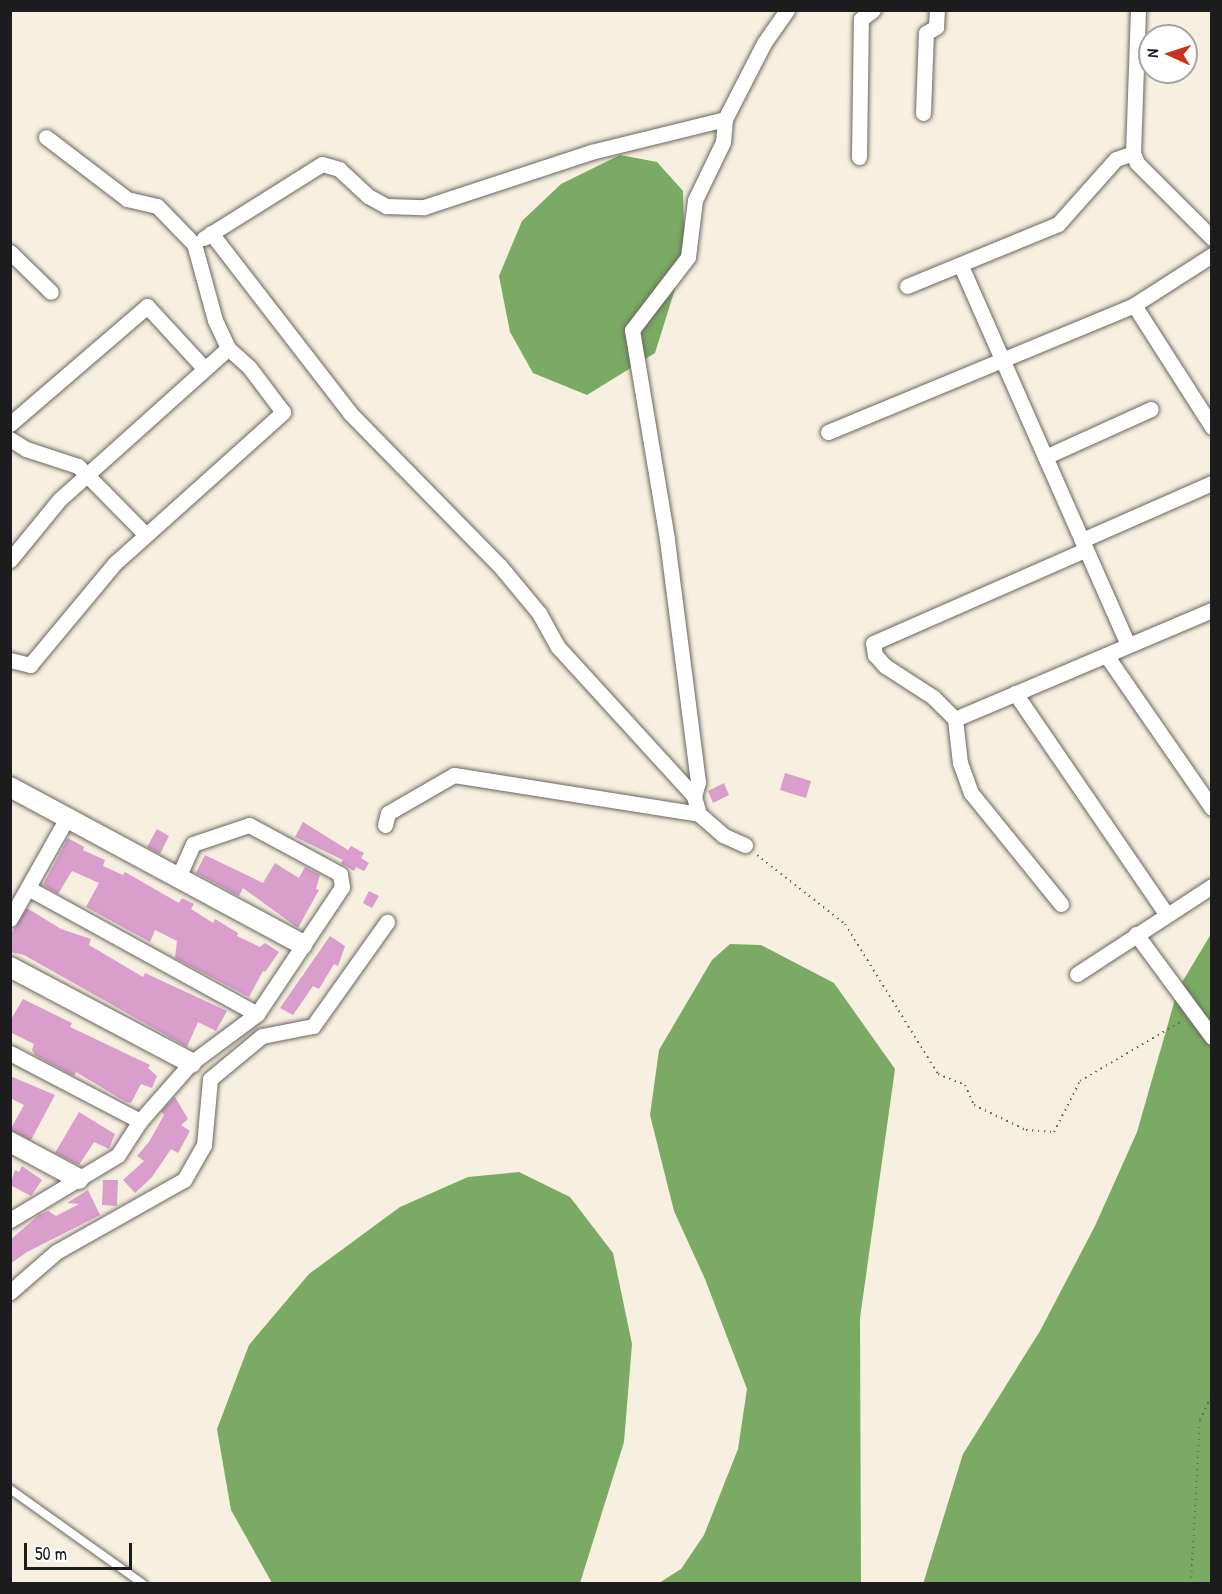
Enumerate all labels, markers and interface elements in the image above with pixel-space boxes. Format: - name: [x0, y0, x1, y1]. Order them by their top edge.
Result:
- north arrow: [1138, 24, 1198, 84]
- text: N: [1141, 48, 1163, 58]
- scale bar: [27, 1531, 135, 1569]
- text: 50 m: [35, 1541, 67, 1566]

